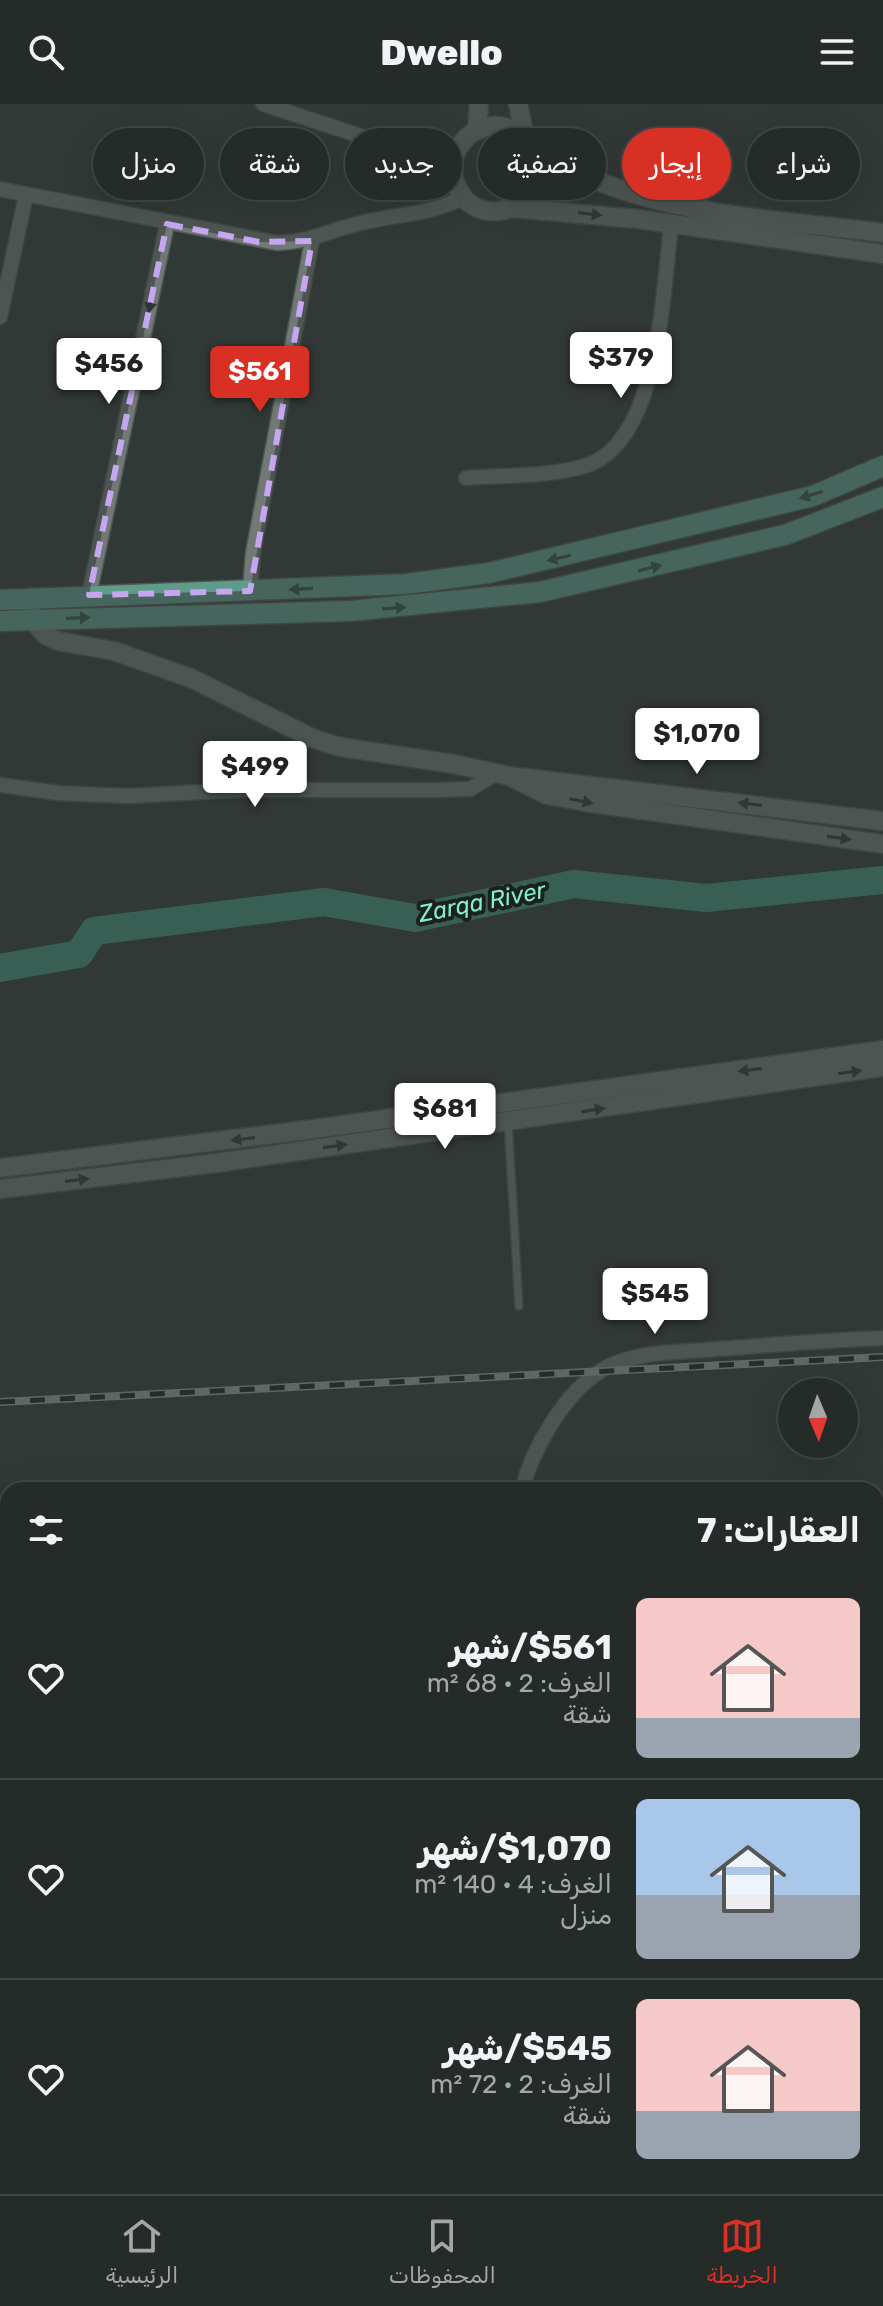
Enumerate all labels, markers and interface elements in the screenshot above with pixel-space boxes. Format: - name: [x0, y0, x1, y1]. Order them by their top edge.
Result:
- icon: search: [24, 30, 68, 74]
- icon: menu: [815, 30, 859, 74]
- text: Dwello: [380, 31, 503, 74]
- chip: منزل: [93, 128, 204, 200]
- chip: شقة: [220, 128, 329, 200]
- chip: جديد: [345, 128, 462, 200]
- chip: تصفية: [478, 128, 606, 200]
- chip: إيجار: [622, 128, 731, 200]
- chip: شراء: [747, 128, 860, 200]
- one-way arrow: [578, 208, 603, 221]
- one-way arrow: [144, 288, 157, 313]
- pin: $379: [574, 332, 668, 400]
- pin: $456: [62, 338, 156, 406]
- text: $379: [588, 342, 654, 373]
- pin: $561: [213, 346, 307, 414]
- text: $456: [75, 348, 143, 379]
- text: $561: [228, 356, 292, 387]
- one-way arrow: [799, 489, 823, 502]
- one-way arrow: [546, 552, 571, 565]
- one-way arrow: [638, 562, 663, 574]
- one-way arrow: [288, 582, 313, 595]
- one-way arrow: [382, 601, 407, 614]
- one-way arrow: [66, 611, 91, 624]
- pin: $1,070: [632, 708, 762, 776]
- text: $1,070: [653, 718, 741, 749]
- pin: $499: [208, 741, 302, 809]
- text: $499: [221, 751, 289, 782]
- one-way arrow: [569, 796, 594, 808]
- one-way arrow: [737, 797, 762, 810]
- one-way arrow: [827, 832, 852, 845]
- water label: Zarqa River: [415, 876, 549, 928]
- one-way arrow: [738, 1064, 763, 1077]
- one-way arrow: [838, 1065, 863, 1078]
- pin: $681: [398, 1083, 492, 1151]
- text: $681: [413, 1093, 477, 1124]
- one-way arrow: [580, 1103, 605, 1115]
- one-way arrow: [230, 1132, 255, 1145]
- one-way arrow: [323, 1139, 348, 1152]
- one-way arrow: [65, 1173, 90, 1186]
- pin: $545: [608, 1268, 702, 1336]
- text: $545: [621, 1278, 689, 1309]
- north arrow: [778, 1378, 858, 1458]
- map controls: [778, 1378, 858, 1458]
- icon: filters: [24, 1508, 68, 1552]
- text: العقارات: 7: [697, 1510, 860, 1551]
- text: $561/شهر: [449, 1627, 612, 1668]
- icon: home: [700, 1630, 796, 1726]
- icon: heart: [24, 1656, 68, 1700]
- text: الغرف: 2 · 68 m²: [427, 1668, 612, 1699]
- text: شقة: [563, 1699, 612, 1730]
- text: $1,070/شهر: [418, 1828, 612, 1869]
- icon: home: [700, 1831, 796, 1927]
- icon: heart: [24, 1857, 68, 1901]
- text: الغرف: 4 · 140 m²: [414, 1869, 612, 1900]
- text: منزل: [560, 1900, 612, 1931]
- text: $545/شهر: [443, 2028, 612, 2069]
- icon: home: [700, 2031, 796, 2127]
- icon: heart: [24, 2057, 68, 2101]
- text: الغرف: 2 · 72 m²: [430, 2069, 612, 2100]
- text: شقة: [563, 2100, 612, 2131]
- tab: الرئيسية: [105, 2214, 178, 2289]
- tab: المحفوظات: [389, 2214, 496, 2289]
- tab: الخريطة: [706, 2214, 778, 2289]

